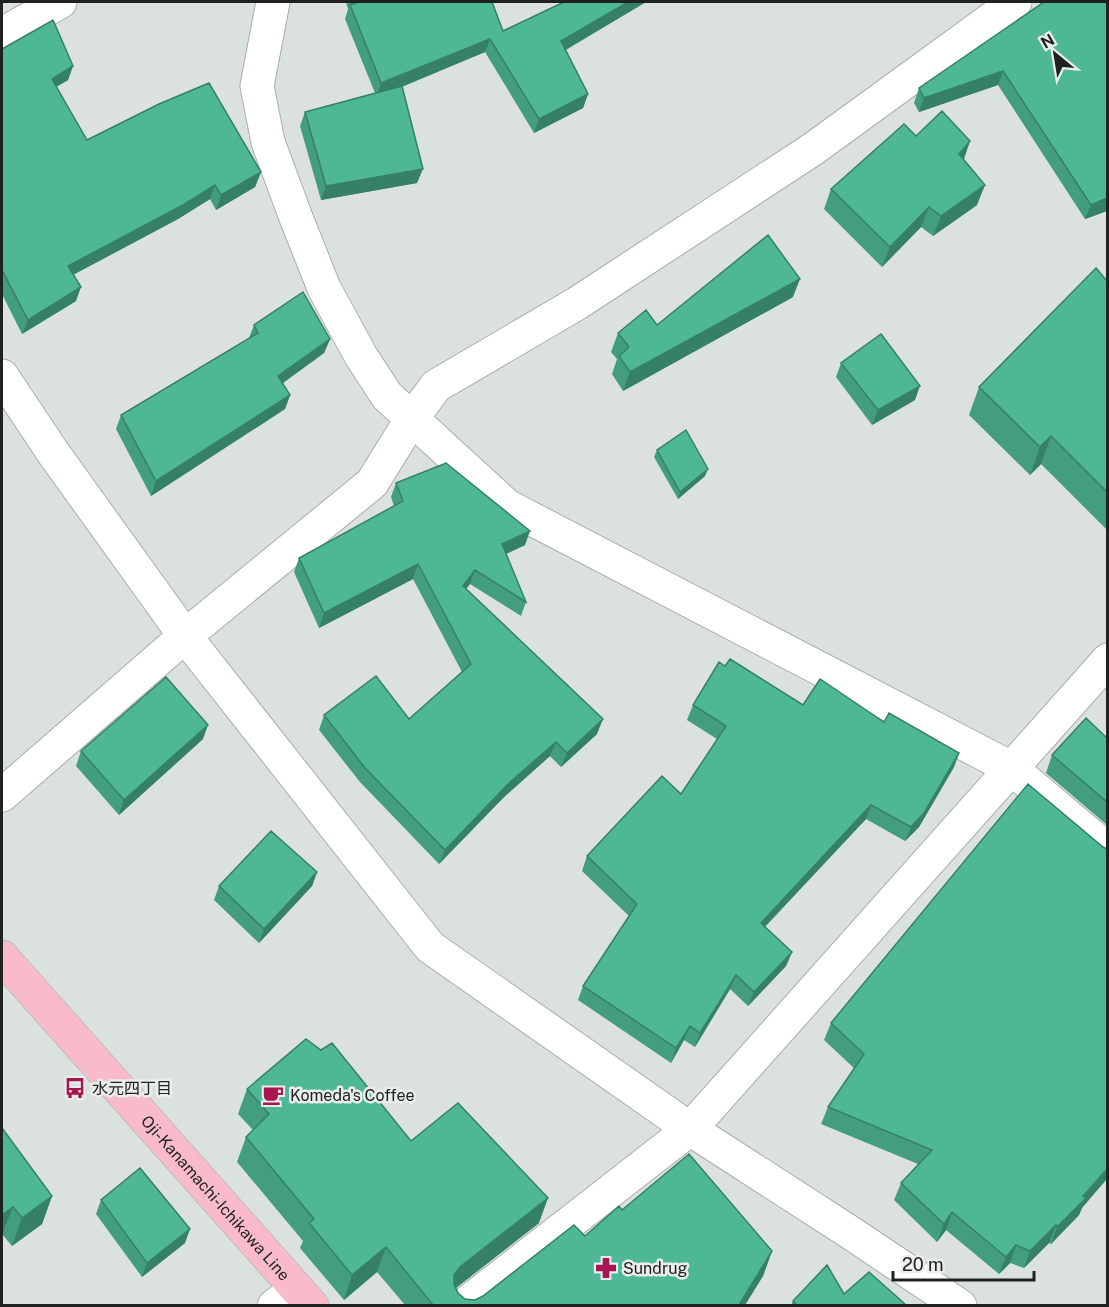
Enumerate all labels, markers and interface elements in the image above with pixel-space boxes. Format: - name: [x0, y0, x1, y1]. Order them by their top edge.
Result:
- north arrow: [1025, 24, 1085, 84]
- text: N: [1038, 30, 1058, 53]
- bus stop icon: 水元四丁目: [63, 1076, 87, 1100]
- place label: 水元四丁目: [92, 1079, 172, 1098]
- cafe icon: Komeda's Coffee: [261, 1083, 285, 1107]
- place label: Komeda's Coffee: [290, 1086, 415, 1105]
- street label: Oji-Kanamachi-Ichikawa Line: [137, 1111, 294, 1284]
- scale bar: [893, 1244, 1034, 1282]
- text: 20 m: [902, 1254, 944, 1275]
- pharmacy icon: Sundrug: [594, 1256, 618, 1280]
- place label: Sundrug: [623, 1259, 688, 1278]

